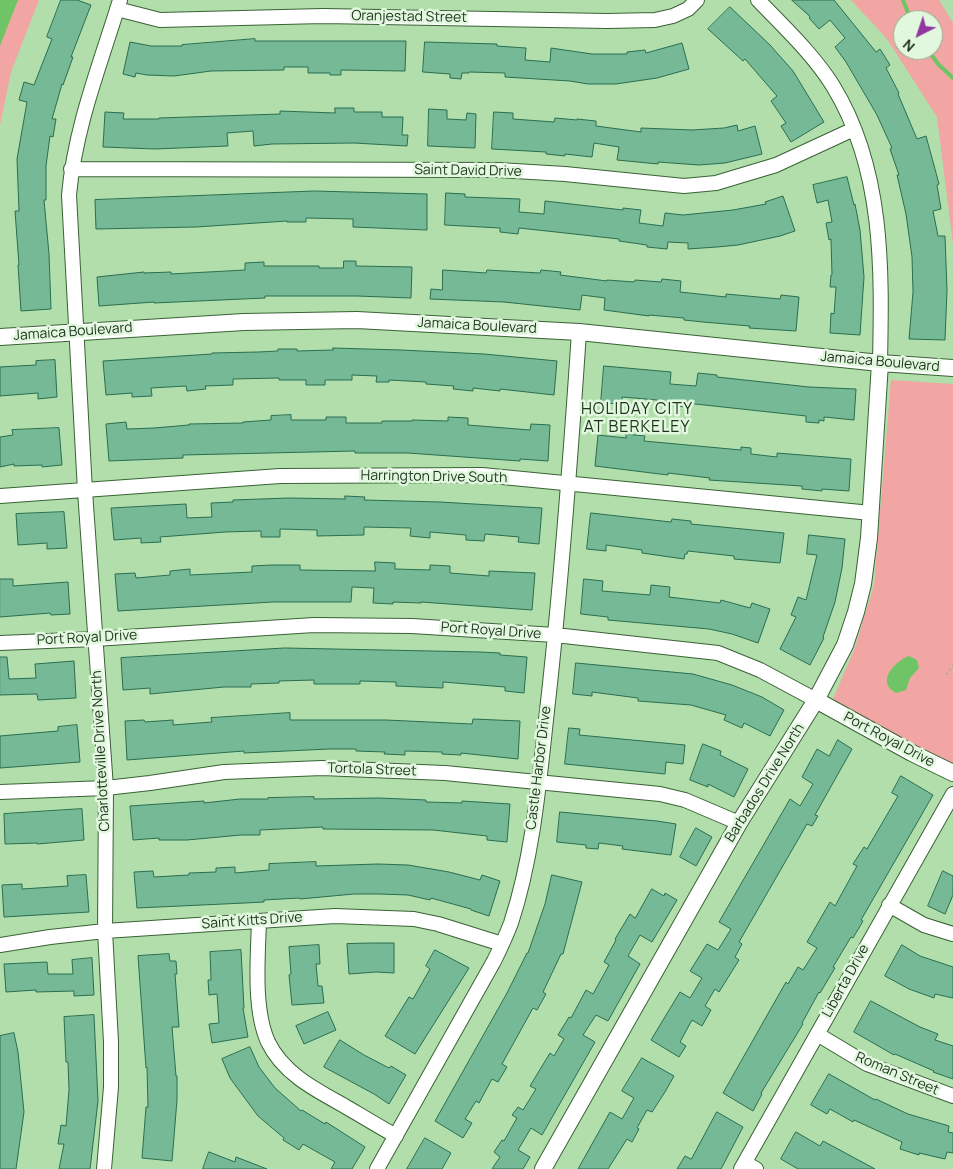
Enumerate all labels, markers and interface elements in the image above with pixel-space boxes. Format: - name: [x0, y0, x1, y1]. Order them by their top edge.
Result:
- street label: Oranjestad Street: [351, 8, 467, 26]
- north arrow: [893, 10, 943, 60]
- text: N: [898, 35, 919, 56]
- street label: Saint David Drive: [414, 162, 522, 180]
- street label: Jamaica Boulevard: [417, 314, 537, 338]
- street label: Jamaica Boulevard: [13, 319, 133, 345]
- street label: Jamaica Boulevard: [820, 348, 940, 376]
- district label: HOLIDAY CITY AT BERKELEY: [579, 400, 695, 438]
- street label: Harrington Drive South: [360, 467, 508, 487]
- street label: Port Royal Drive: [440, 619, 542, 643]
- street label: Port Royal Drive: [36, 627, 138, 649]
- street label: Charlotteville Drive North: [88, 670, 114, 832]
- street label: Castle Harbor Drive: [523, 705, 555, 831]
- street label: Port Royal Drive: [841, 709, 937, 771]
- street label: Barbados Drive North: [722, 721, 808, 845]
- street label: Tortola Street: [327, 760, 417, 780]
- street label: Saint Kitts Drive: [201, 909, 303, 933]
- street label: Liberta Drive: [819, 942, 873, 1020]
- street label: Roman Street: [853, 1049, 941, 1099]

